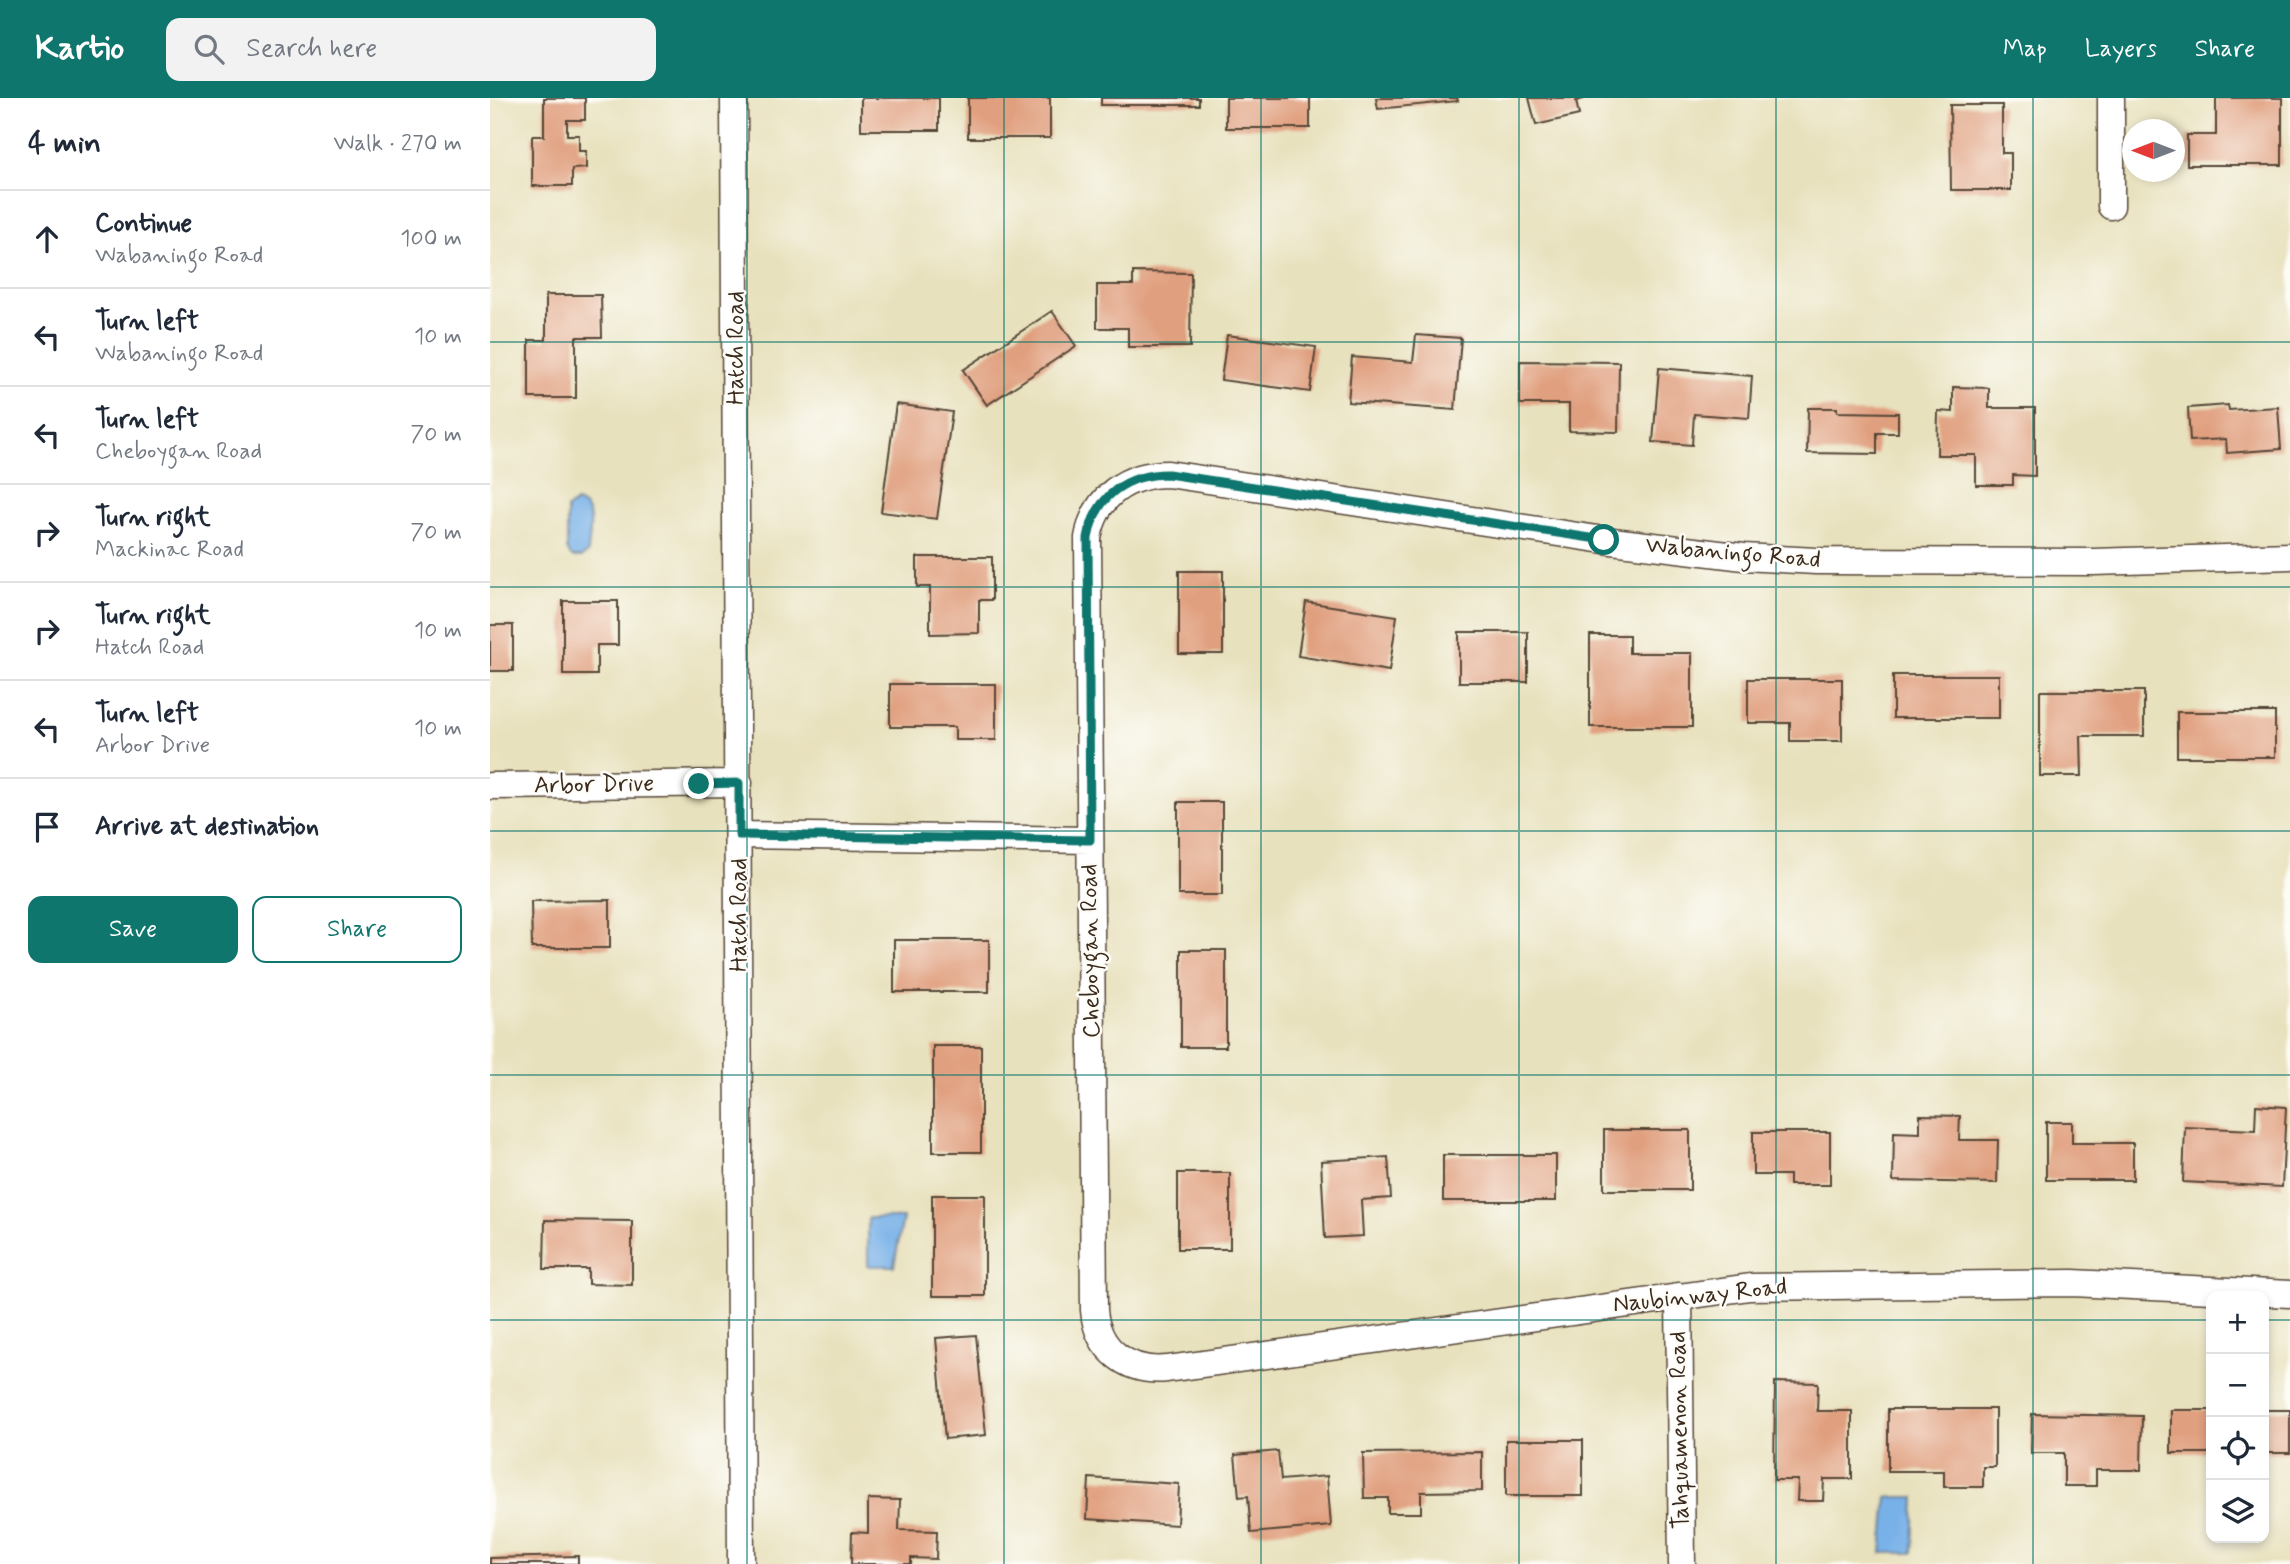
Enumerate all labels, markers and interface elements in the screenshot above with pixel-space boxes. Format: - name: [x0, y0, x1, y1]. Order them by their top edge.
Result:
- search box: [166, 18, 656, 81]
- text: Kartio: [35, 27, 124, 71]
- icon: search: [190, 30, 228, 68]
- text: Search here: [246, 32, 377, 66]
- text: Map: [2003, 34, 2047, 65]
- text: Layers: [2085, 34, 2157, 65]
- text: Share: [2195, 34, 2255, 65]
- north arrow: [2122, 119, 2185, 182]
- text: 4 min: [28, 124, 101, 163]
- text: Walk · 270 m: [333, 129, 462, 159]
- text: Continue: [95, 207, 192, 241]
- icon: ahead: [28, 220, 66, 258]
- text: 100 m: [400, 224, 462, 254]
- text: Wabaningo Road: [95, 241, 263, 271]
- street label: Hatch Road: [721, 291, 752, 405]
- text: Turn left: [95, 305, 199, 339]
- icon: left: [28, 318, 66, 356]
- text: 10 m: [414, 322, 462, 352]
- text: Wabaningo Road: [95, 339, 263, 369]
- text: Turn left: [95, 403, 199, 437]
- icon: left: [28, 416, 66, 454]
- text: 70 m: [410, 420, 462, 450]
- text: Cheboygan Road: [95, 437, 262, 467]
- text: Turn right: [95, 501, 211, 535]
- icon: right: [28, 514, 66, 552]
- text: 70 m: [410, 518, 462, 548]
- route start: [1588, 524, 1619, 555]
- street label: Wabaningo Road: [1644, 530, 1822, 579]
- text: Mackinac Road: [95, 535, 244, 565]
- text: Turn right: [95, 599, 211, 633]
- icon: right: [28, 612, 66, 650]
- text: 10 m: [414, 616, 462, 646]
- text: Hatch Road: [95, 633, 204, 663]
- text: Turn left: [95, 697, 199, 731]
- icon: left: [28, 710, 66, 748]
- text: 10 m: [414, 714, 462, 744]
- text: Arbor Drive: [95, 731, 210, 761]
- street label: Arbor Drive: [534, 768, 654, 802]
- route end: [683, 768, 714, 799]
- icon: arrive: [28, 808, 66, 846]
- text: Arrive at destination: [95, 810, 319, 844]
- street label: Hatch Road: [724, 858, 755, 972]
- street label: Cheboygan Road: [1074, 864, 1111, 1038]
- button: Save: [28, 896, 238, 963]
- button: Share: [252, 896, 462, 963]
- street label: Naubinway Road: [1611, 1271, 1789, 1321]
- map controls: [2206, 1291, 2269, 1543]
- button: +: [2206, 1291, 2269, 1354]
- street label: Tahquamenon Road: [1663, 1331, 1697, 1529]
- button: −: [2206, 1354, 2269, 1417]
- button: locate: [2206, 1417, 2269, 1480]
- button: layers: [2206, 1480, 2269, 1543]

